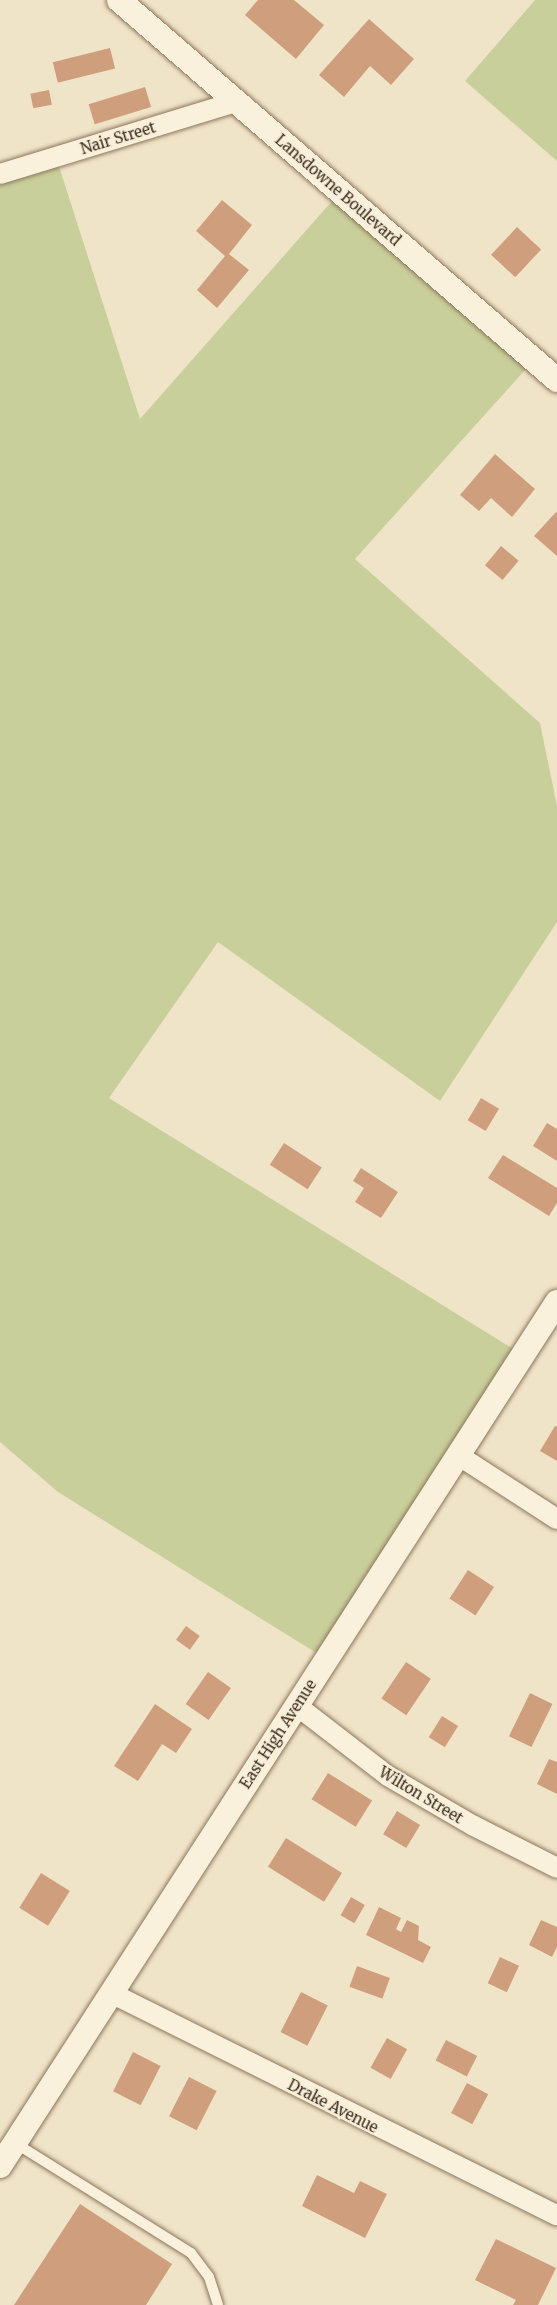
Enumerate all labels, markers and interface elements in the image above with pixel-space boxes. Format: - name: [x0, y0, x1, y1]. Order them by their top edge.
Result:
- street label: Nair Street: [78, 118, 158, 158]
- street label: Lansdowne Boulevard: [272, 131, 404, 249]
- street label: East High Avenue: [236, 1676, 320, 1792]
- street label: Wilton Street: [376, 1763, 466, 1827]
- street label: Drake Avenue: [285, 2075, 381, 2137]

